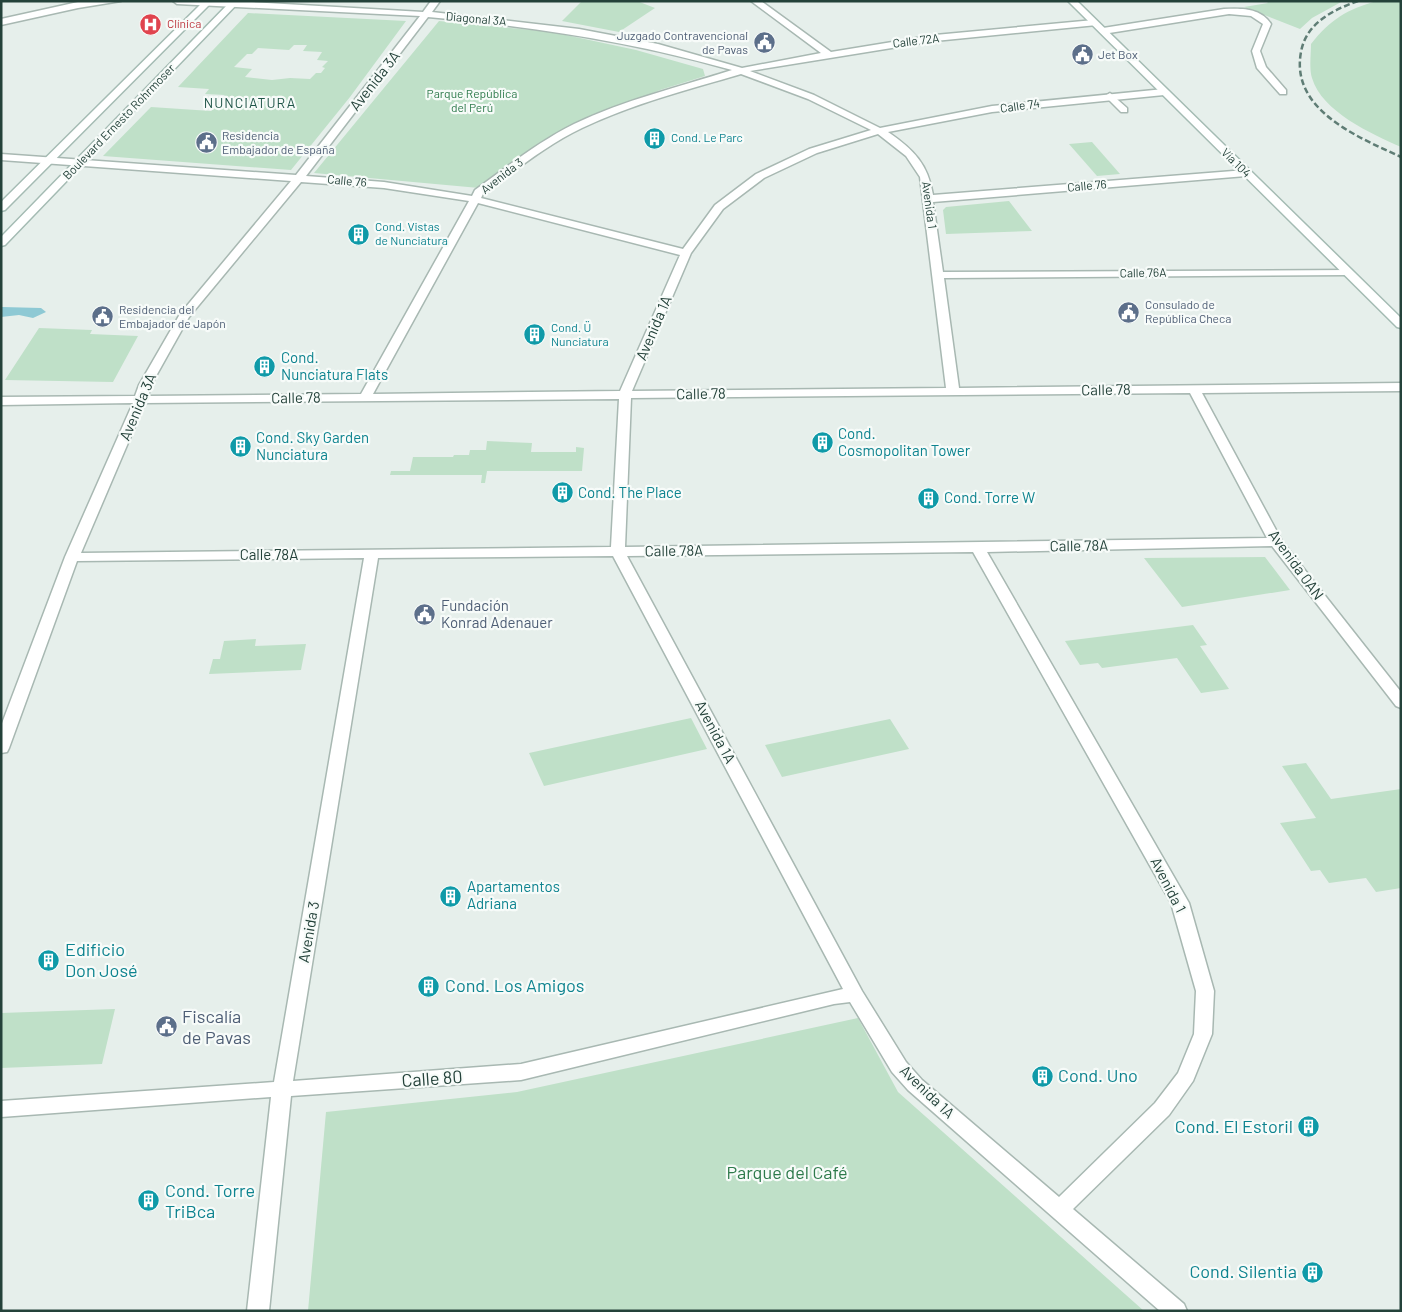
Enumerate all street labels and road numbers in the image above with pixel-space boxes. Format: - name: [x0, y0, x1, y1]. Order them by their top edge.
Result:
- street label: Diagonal 3A: [445, 8, 507, 28]
- street label: Calle 72A: [892, 30, 940, 50]
- street label: Avenida 3A: [345, 47, 403, 114]
- street label: Boulevard Ernesto Rohrmoser: [59, 60, 178, 182]
- street label: Calle 74: [999, 95, 1041, 115]
- street label: Vía 104: [1219, 145, 1254, 180]
- street label: Avenida 3: [478, 154, 525, 196]
- street label: Calle 76: [327, 171, 367, 189]
- street label: Calle 76: [1067, 176, 1107, 194]
- street label: Avenida 1: [920, 180, 940, 229]
- street label: Calle 76A: [1119, 265, 1166, 279]
- street label: Avenida 1A: [631, 292, 675, 363]
- street label: Avenida 3A: [115, 370, 159, 443]
- street label: Calle 78: [1081, 380, 1131, 398]
- street label: Calle 78: [676, 384, 726, 402]
- street label: Calle 78: [271, 388, 321, 406]
- street label: Avenida 0AN: [1265, 526, 1328, 603]
- street label: Calle 78A: [1050, 535, 1108, 555]
- street label: Calle 78A: [645, 540, 703, 560]
- street label: Calle 78A: [240, 545, 298, 563]
- street label: Avenida 1A: [692, 697, 740, 766]
- street label: Avenida 1: [1147, 854, 1190, 915]
- street label: Avenida 3: [294, 900, 322, 964]
- street label: Avenida 1A: [897, 1061, 959, 1122]
- street label: Calle 80: [401, 1065, 463, 1091]

